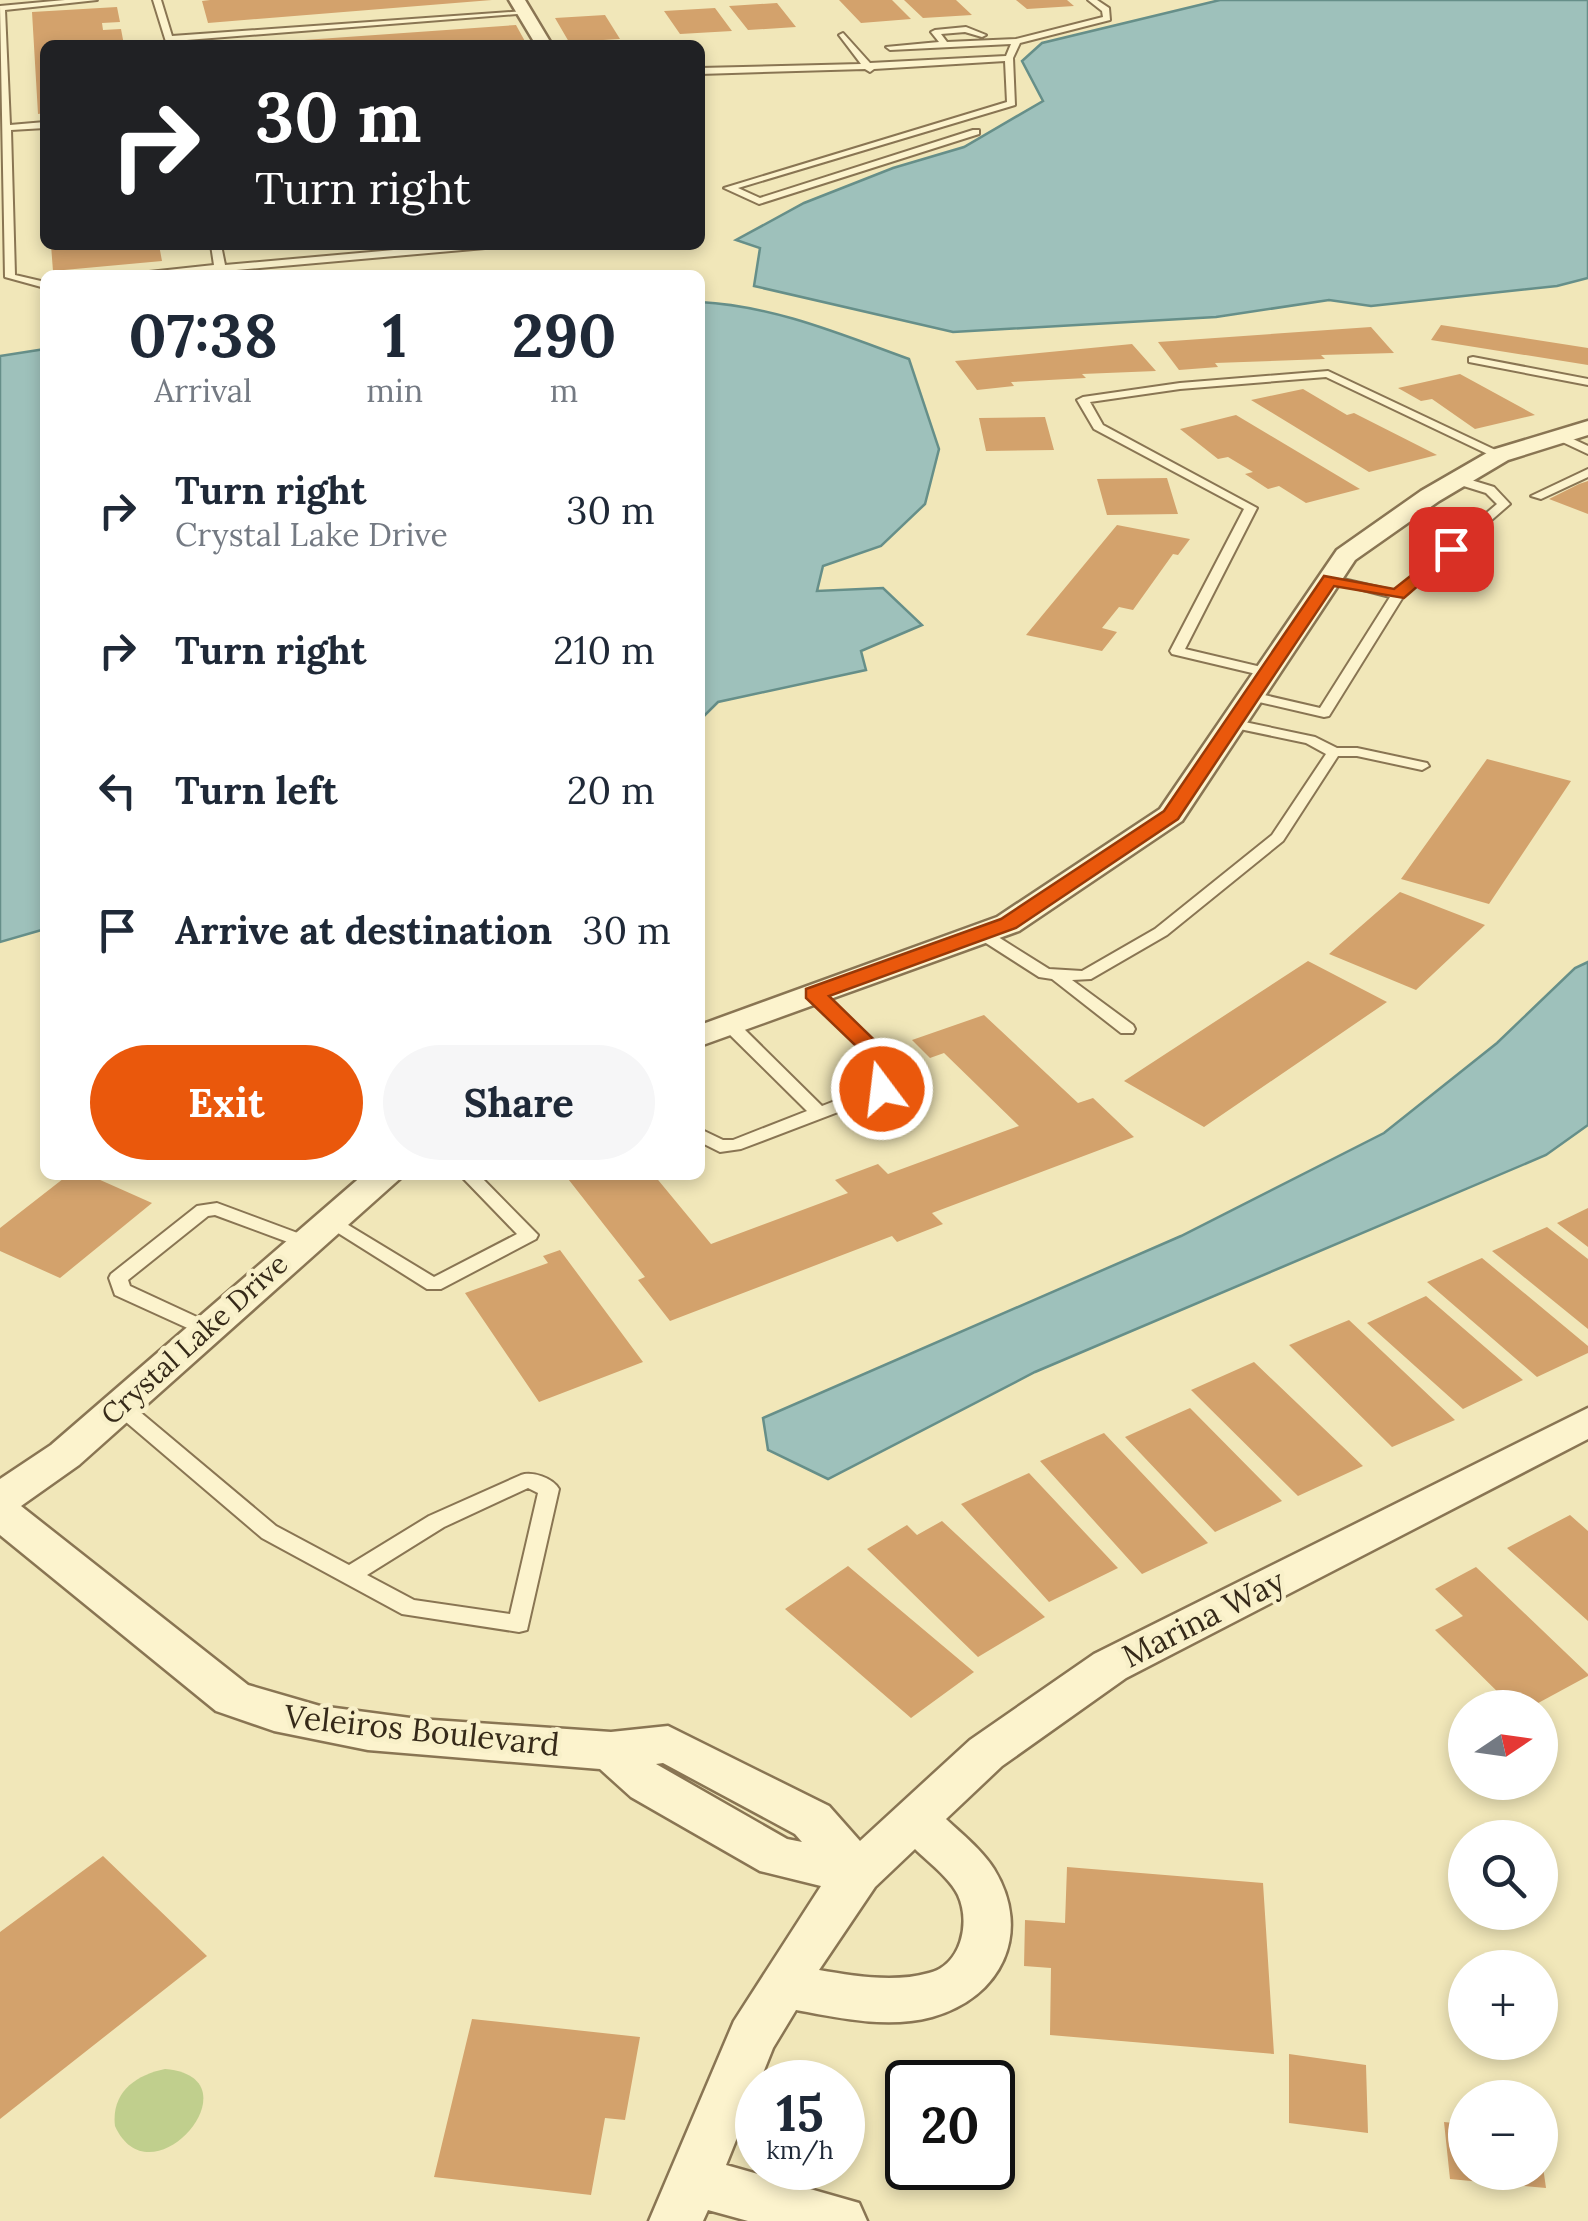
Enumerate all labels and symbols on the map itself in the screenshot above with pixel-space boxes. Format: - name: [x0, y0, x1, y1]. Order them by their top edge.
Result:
- pin: [1409, 507, 1494, 592]
- position arrow: [830, 1037, 934, 1141]
- street label: Crystal Lake Drive: [93, 1246, 295, 1432]
- street label: Marina Way: [1115, 1560, 1291, 1676]
- north arrow: [1448, 1690, 1558, 1800]
- street label: Veleiros Boulevard: [281, 1695, 562, 1765]
- speed limit sign: 20: [885, 2060, 1015, 2190]

